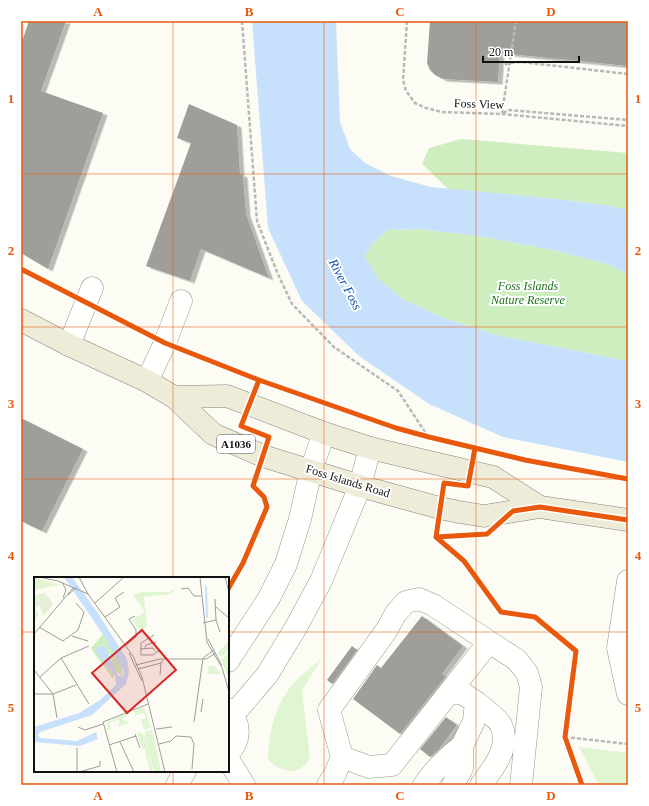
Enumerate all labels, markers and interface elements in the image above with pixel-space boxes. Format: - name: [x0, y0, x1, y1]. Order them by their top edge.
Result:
- text: A: [93, 4, 103, 19]
- text: B: [245, 4, 254, 19]
- text: C: [395, 4, 405, 19]
- text: D: [546, 4, 556, 19]
- scale bar: [483, 38, 579, 64]
- text: 20 m: [489, 45, 514, 59]
- text: 1: [8, 91, 14, 106]
- text: 1: [635, 91, 641, 106]
- street label: Foss View: [454, 96, 505, 112]
- text: 2: [8, 243, 14, 258]
- text: 2: [635, 243, 641, 258]
- water label: River Foss: [325, 255, 365, 312]
- park label: Foss Islands Nature Reserve: [490, 279, 566, 307]
- text: 3: [8, 396, 15, 411]
- text: 3: [635, 396, 642, 411]
- road number: A1036: [217, 435, 255, 453]
- street label: Foss Islands Road: [304, 462, 392, 500]
- text: 4: [8, 548, 15, 563]
- text: 4: [635, 548, 642, 563]
- inset map: [34, 577, 229, 772]
- text: 5: [8, 700, 15, 715]
- text: 5: [635, 700, 642, 715]
- text: A: [93, 788, 103, 803]
- text: B: [245, 788, 254, 803]
- text: C: [395, 788, 405, 803]
- text: D: [546, 788, 556, 803]

